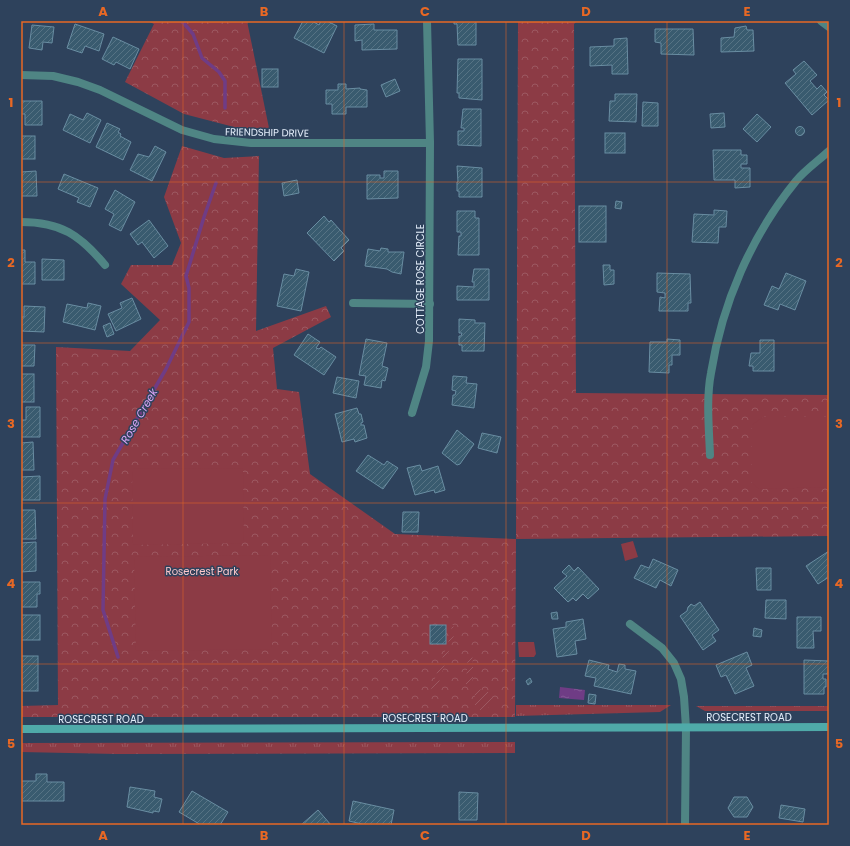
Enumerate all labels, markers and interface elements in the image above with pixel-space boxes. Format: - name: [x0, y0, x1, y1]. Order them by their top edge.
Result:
- text: A: [98, 2, 108, 21]
- text: B: [260, 2, 269, 21]
- text: C: [420, 2, 430, 21]
- text: D: [581, 2, 591, 21]
- text: E: [743, 2, 751, 21]
- text: 1: [9, 93, 13, 112]
- text: 1: [837, 93, 841, 112]
- street label: FRIENDSHIP DRIVE: [225, 124, 309, 141]
- street label: COTTAGE ROSE CIRCLE: [413, 224, 428, 334]
- text: 2: [7, 253, 15, 272]
- text: 2: [835, 253, 843, 272]
- water label: Rose Creek: [117, 384, 162, 447]
- text: 3: [7, 414, 15, 433]
- text: 3: [835, 414, 843, 433]
- park label: Rosecrest Park: [166, 564, 239, 579]
- text: 4: [7, 574, 16, 593]
- text: 4: [835, 574, 844, 593]
- street label: ROSECREST ROAD: [706, 710, 792, 725]
- street label: ROSECREST ROAD: [382, 711, 468, 726]
- street label: ROSECREST ROAD: [58, 712, 144, 727]
- text: 5: [7, 734, 15, 753]
- text: 5: [835, 734, 843, 753]
- text: A: [98, 826, 108, 845]
- text: B: [260, 826, 269, 845]
- text: C: [420, 826, 430, 845]
- text: D: [581, 826, 591, 845]
- text: E: [743, 826, 751, 845]

